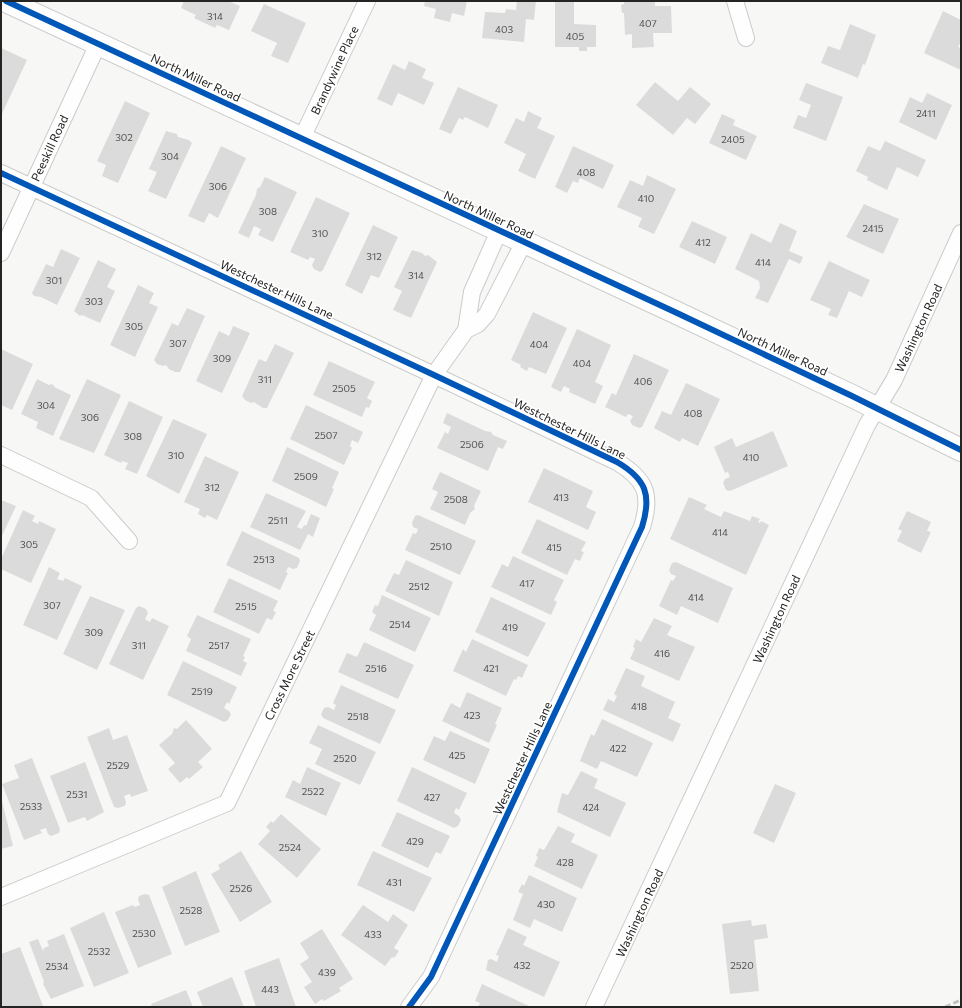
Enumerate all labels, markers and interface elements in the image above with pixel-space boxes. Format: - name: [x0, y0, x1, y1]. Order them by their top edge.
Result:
- house number: 314: [207, 10, 223, 22]
- house number: 407: [639, 17, 657, 29]
- house number: 403: [495, 23, 513, 35]
- street label: Brandywine Place: [307, 24, 361, 116]
- house number: 405: [566, 30, 584, 42]
- street label: North Miller Road: [149, 50, 243, 104]
- house number: 2411: [916, 107, 936, 119]
- street label: Peeskill Road: [28, 113, 70, 183]
- house number: 302: [115, 131, 133, 143]
- house number: 2405: [721, 133, 745, 145]
- house number: 304: [161, 150, 179, 162]
- house number: 408: [577, 166, 595, 178]
- house number: 306: [209, 180, 227, 192]
- street label: North Miller Road: [442, 187, 536, 241]
- house number: 410: [638, 192, 654, 204]
- house number: 308: [259, 205, 277, 217]
- house number: 2415: [862, 222, 884, 234]
- house number: 310: [312, 227, 328, 239]
- house number: 412: [695, 236, 711, 248]
- house number: 312: [366, 250, 382, 262]
- house number: 414: [755, 256, 771, 268]
- street label: Westchester Hills Lane: [218, 257, 336, 321]
- house number: 314: [408, 269, 424, 281]
- house number: 301: [46, 274, 62, 286]
- street label: Washington Road: [891, 282, 945, 374]
- house number: 303: [85, 295, 103, 307]
- house number: 305: [125, 320, 143, 332]
- street label: North Miller Road: [736, 324, 830, 378]
- house number: 307: [169, 337, 187, 349]
- house number: 404: [530, 338, 548, 350]
- house number: 309: [213, 352, 231, 364]
- house number: 404: [573, 357, 591, 369]
- house number: 311: [258, 373, 272, 385]
- house number: 406: [634, 375, 652, 387]
- house number: 2505: [332, 382, 356, 394]
- street label: Westchester Hills Lane: [512, 395, 628, 461]
- house number: 304: [37, 399, 55, 411]
- house number: 408: [684, 407, 702, 419]
- house number: 306: [81, 411, 99, 423]
- house number: 2507: [314, 429, 338, 441]
- house number: 308: [124, 430, 142, 442]
- house number: 2506: [460, 438, 484, 450]
- house number: 310: [168, 449, 184, 461]
- house number: 410: [743, 451, 759, 463]
- house number: 2509: [294, 470, 318, 482]
- house number: 312: [204, 481, 220, 493]
- house number: 413: [553, 491, 569, 503]
- house number: 2508: [444, 493, 468, 505]
- house number: 2511: [268, 514, 288, 526]
- house number: 414: [712, 526, 728, 538]
- house number: 305: [20, 538, 38, 550]
- house number: 2510: [430, 540, 452, 552]
- house number: 415: [546, 541, 562, 553]
- house number: 2513: [253, 553, 275, 565]
- street label: Washington Road: [749, 573, 803, 665]
- house number: 417: [519, 577, 535, 589]
- house number: 2512: [408, 580, 430, 592]
- house number: 414: [688, 591, 704, 603]
- house number: 307: [43, 599, 61, 611]
- house number: 2515: [235, 600, 257, 612]
- house number: 2514: [389, 618, 411, 630]
- house number: 419: [502, 621, 518, 633]
- house number: 309: [85, 626, 103, 638]
- street label: Cross More Street: [261, 627, 317, 722]
- house number: 311: [132, 639, 146, 651]
- house number: 2517: [209, 639, 229, 651]
- house number: 416: [654, 647, 670, 659]
- house number: 2516: [365, 662, 387, 674]
- house number: 421: [483, 662, 499, 674]
- house number: 2519: [191, 685, 213, 697]
- street label: Westchester Hills Lane: [490, 699, 554, 817]
- house number: 418: [631, 700, 647, 712]
- house number: 423: [463, 709, 481, 721]
- house number: 2518: [347, 710, 369, 722]
- house number: 422: [610, 742, 627, 754]
- house number: 425: [448, 749, 466, 761]
- house number: 2520: [333, 752, 357, 764]
- house number: 2529: [107, 759, 129, 771]
- house number: 2522: [302, 785, 325, 797]
- house number: 2531: [66, 788, 88, 800]
- house number: 427: [424, 791, 440, 803]
- house number: 2533: [20, 800, 43, 812]
- house number: 424: [582, 801, 600, 813]
- house number: 429: [406, 835, 424, 847]
- house number: 2524: [279, 841, 301, 853]
- house number: 428: [556, 856, 574, 868]
- street label: Washington Road: [612, 867, 666, 959]
- house number: 431: [386, 876, 402, 888]
- house number: 2526: [230, 882, 252, 894]
- house number: 430: [537, 898, 555, 910]
- house number: 2528: [180, 904, 202, 916]
- house number: 2530: [132, 927, 156, 939]
- house number: 433: [364, 928, 382, 940]
- house number: 2532: [88, 945, 111, 957]
- house number: 432: [513, 959, 531, 971]
- house number: 2520: [730, 959, 754, 971]
- house number: 2534: [46, 960, 69, 972]
- house number: 439: [318, 966, 336, 978]
- house number: 443: [261, 983, 279, 995]

